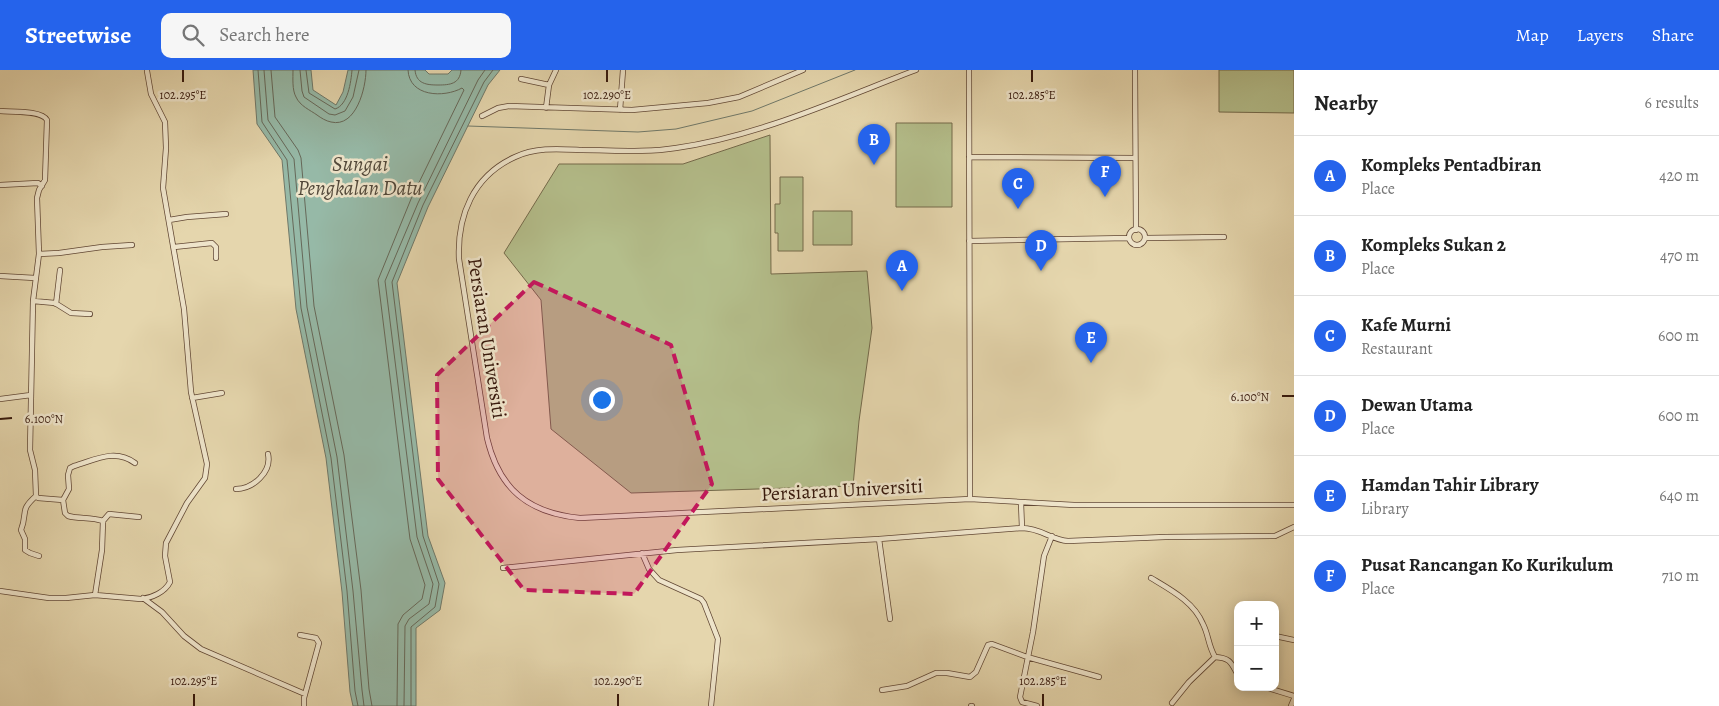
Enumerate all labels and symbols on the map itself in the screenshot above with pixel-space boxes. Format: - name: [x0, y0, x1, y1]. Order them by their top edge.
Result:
- text: 102.295°E: [160, 87, 206, 103]
- text: 102.290°E: [583, 87, 631, 103]
- text: 102.285°E: [1008, 87, 1056, 103]
- pin: B: [858, 124, 890, 165]
- water label: Sungai Pengkalan Datu: [297, 150, 423, 202]
- pin: F: [1089, 156, 1121, 197]
- pin: C: [1002, 168, 1034, 209]
- pin: D: [1025, 230, 1057, 271]
- pin: A: [886, 250, 918, 291]
- street label: Persiaran Universiti: [461, 256, 513, 420]
- pin: E: [1075, 322, 1107, 363]
- your location: [589, 387, 615, 413]
- text: 6.100°N: [1231, 389, 1270, 405]
- text: 6.100°N: [25, 411, 64, 427]
- street label: Persiaran Universiti: [760, 472, 924, 508]
- text: 102.295°E: [171, 673, 217, 689]
- text: 102.290°E: [594, 673, 642, 689]
- text: 102.285°E: [1019, 673, 1067, 689]

